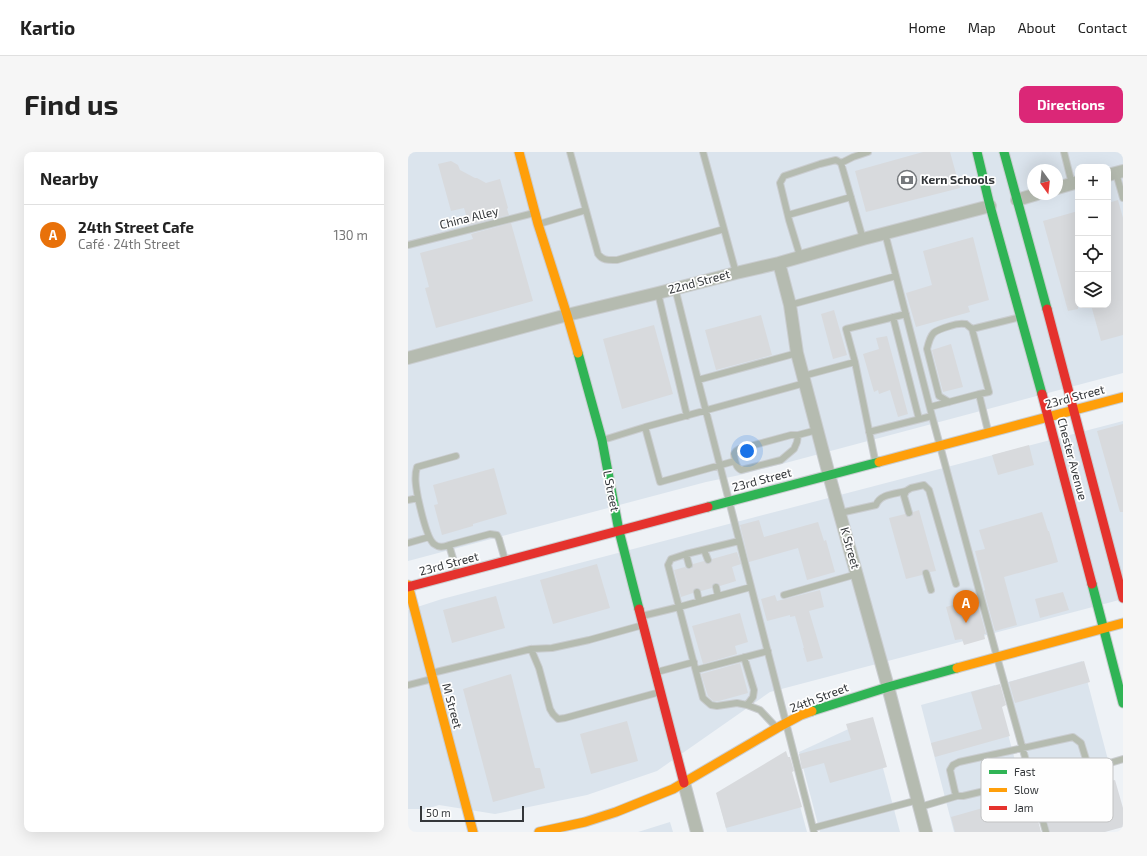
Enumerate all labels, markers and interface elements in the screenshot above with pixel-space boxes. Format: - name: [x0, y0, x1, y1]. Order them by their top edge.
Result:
- text: Kartio: [20, 16, 75, 39]
- text: Home: [909, 19, 946, 36]
- text: Map: [968, 19, 996, 36]
- text: About: [1018, 19, 1056, 36]
- text: Contact: [1078, 19, 1127, 36]
- button: Directions: [1019, 86, 1123, 123]
- text: Find us: [24, 87, 118, 121]
- north arrow: [1027, 164, 1063, 200]
- map controls: [1075, 164, 1111, 308]
- button: +: [1075, 164, 1111, 200]
- text: Nearby: [40, 168, 98, 188]
- bank icon: Kern Schools: [896, 169, 918, 191]
- place label: Kern Schools: [921, 172, 995, 186]
- button: −: [1075, 200, 1111, 236]
- street label: China Alley: [438, 203, 500, 231]
- text: 24th Street Cafe: [78, 218, 194, 236]
- text: A: [49, 227, 57, 243]
- text: 130 m: [333, 227, 368, 243]
- text: Café · 24th Street: [78, 236, 180, 252]
- button: locate: [1075, 236, 1111, 272]
- street label: 22nd Street: [666, 266, 732, 296]
- button: layers: [1075, 272, 1111, 308]
- street label: 23rd Street: [1043, 381, 1106, 411]
- street label: Chester Avenue: [1055, 416, 1091, 501]
- your location: [737, 441, 757, 461]
- street label: 23rd Street: [730, 464, 793, 494]
- street label: L Street: [601, 469, 623, 513]
- street label: K Street: [838, 525, 864, 571]
- street label: 23rd Street: [417, 548, 480, 578]
- pin: A: [953, 590, 979, 623]
- street label: 24th Street: [787, 679, 850, 715]
- street label: M Street: [440, 681, 466, 730]
- legend: [981, 758, 1113, 822]
- text: Fast: [1014, 765, 1036, 778]
- text: Slow: [1014, 783, 1039, 796]
- text: Jam: [1014, 801, 1033, 814]
- scale bar: [420, 804, 524, 823]
- text: 50 m: [426, 806, 451, 819]

